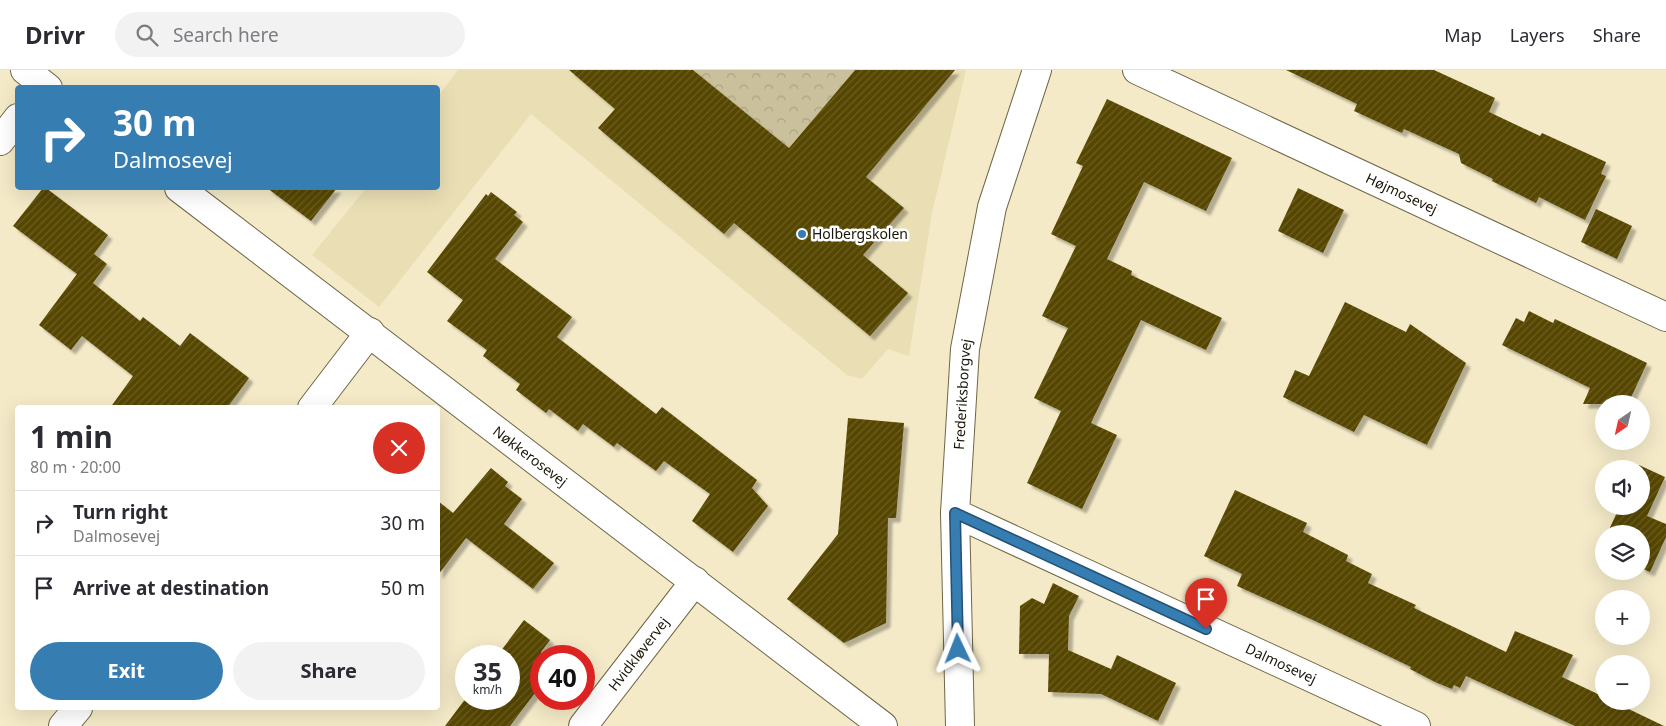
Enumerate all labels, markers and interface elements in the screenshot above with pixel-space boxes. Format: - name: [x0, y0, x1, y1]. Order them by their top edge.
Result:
- search box: [115, 12, 465, 57]
- text: Drivr: [25, 18, 85, 51]
- icon: search: [133, 21, 161, 49]
- text: Search here: [173, 22, 279, 48]
- text: Map: [1444, 23, 1482, 47]
- text: Layers: [1510, 23, 1565, 47]
- text: Share: [1593, 23, 1641, 47]
- text: 30 m: [113, 99, 196, 146]
- icon: right: [30, 105, 95, 170]
- text: Dalmosevej: [113, 144, 233, 174]
- street label: Højmosevej: [1363, 168, 1441, 218]
- place label: Holbergskolen: [812, 224, 908, 243]
- marker: Holbergskolen: [796, 228, 808, 240]
- street label: Frederiksborgvej: [949, 337, 976, 450]
- north arrow: [1595, 395, 1650, 450]
- map controls: [1595, 395, 1650, 710]
- text: 1 min: [30, 416, 113, 457]
- street label: Nøkkerosevej: [489, 421, 572, 491]
- button: close: [373, 422, 425, 474]
- text: 80 m · 20:00: [30, 456, 121, 478]
- button: sound: [1595, 460, 1650, 515]
- text: Turn right: [73, 499, 168, 525]
- icon: right: [30, 509, 58, 537]
- text: 30 m: [381, 510, 425, 536]
- text: Dalmosevej: [73, 525, 160, 547]
- button: layers: [1595, 525, 1650, 580]
- icon: arrive: [30, 574, 58, 602]
- text: Arrive at destination: [73, 575, 269, 601]
- text: 50 m: [381, 575, 425, 601]
- pin: [1185, 578, 1227, 629]
- icon: arrive: [1192, 585, 1220, 613]
- button: +: [1595, 590, 1650, 645]
- street label: Hvidkløvervej: [604, 613, 673, 695]
- position arrow: [931, 622, 983, 674]
- street label: Dalmosevej: [1242, 638, 1320, 688]
- button: Exit: [30, 642, 223, 700]
- button: Share: [233, 642, 425, 700]
- speed limit sign: 40: [530, 645, 595, 710]
- text: 35: [473, 654, 502, 688]
- button: −: [1595, 655, 1650, 710]
- text: km/h: [473, 681, 502, 698]

